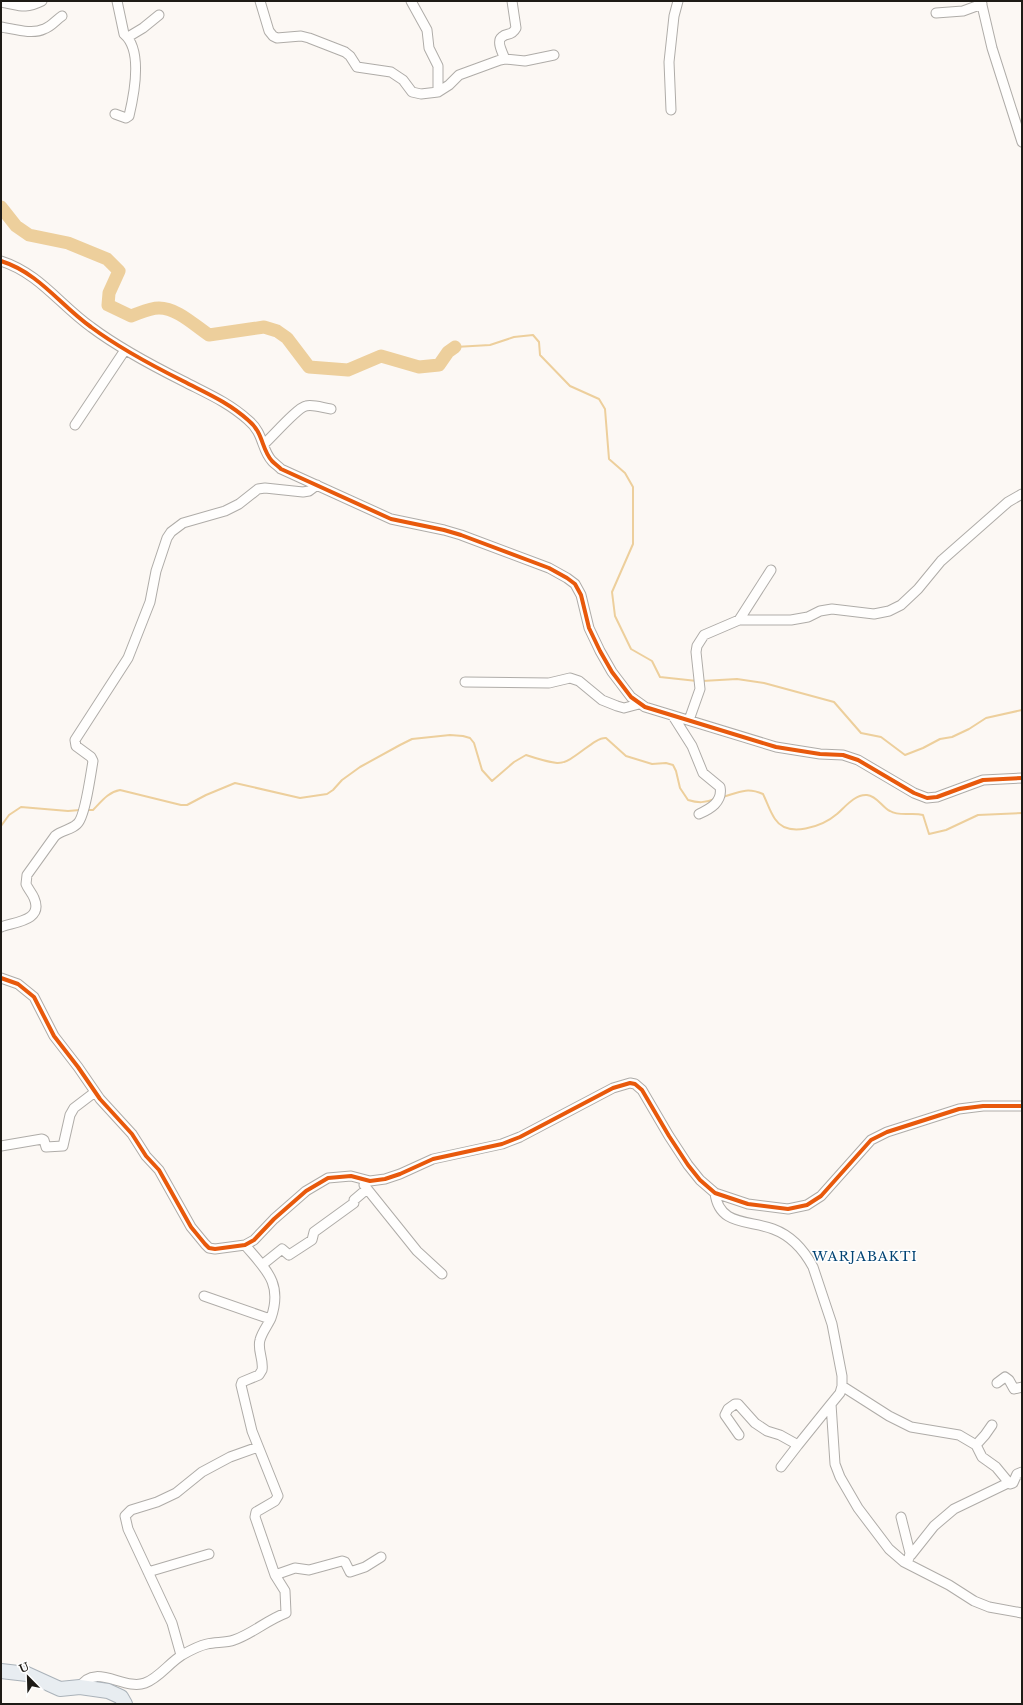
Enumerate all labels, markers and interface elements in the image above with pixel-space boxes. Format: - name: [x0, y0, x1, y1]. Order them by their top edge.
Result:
- district label: WARJABAKTI: [811, 1248, 918, 1265]
- north arrow: [8, 1657, 48, 1697]
- text: U: [17, 1659, 32, 1676]

